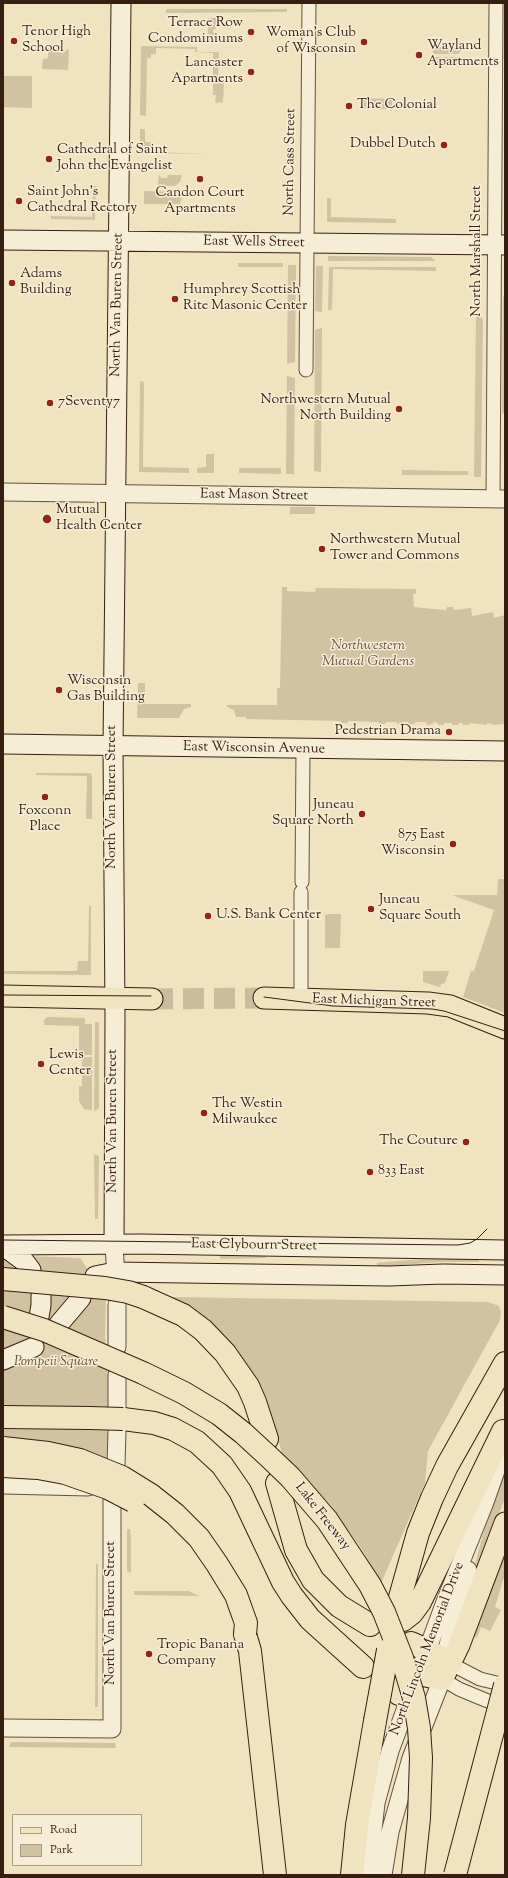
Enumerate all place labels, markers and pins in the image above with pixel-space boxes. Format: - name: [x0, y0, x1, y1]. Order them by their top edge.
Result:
- place label: Terrace Row Condominiums: [148, 16, 243, 48]
- place label: Tenor High School: [22, 25, 91, 58]
- place label: Woman's Club of Wisconsin: [266, 26, 356, 58]
- marker: Terrace Row Condominiums: [246, 27, 256, 37]
- marker: Tenor High School: [9, 36, 19, 46]
- marker: Woman's Club of Wisconsin: [359, 37, 369, 47]
- place label: Wayland Apartments: [427, 39, 499, 72]
- marker: Wayland Apartments: [414, 50, 424, 60]
- place label: Lancaster Apartments: [171, 56, 243, 88]
- marker: Lancaster Apartments: [246, 67, 256, 77]
- place label: The Colonial: [357, 98, 437, 114]
- marker: The Colonial: [344, 101, 354, 111]
- place label: Dubbel Dutch: [350, 137, 436, 153]
- marker: Dubbel Dutch: [439, 140, 449, 150]
- place label: Cathedral of Saint John the Evangelist: [57, 143, 172, 176]
- marker: Cathedral of Saint John the Evangelist: [44, 154, 54, 164]
- marker: Candon Court Apartments: [195, 174, 205, 184]
- place label: Saint John's Cathedral Rectory: [27, 185, 137, 218]
- place label: Candon Court Apartments: [155, 186, 245, 218]
- marker: Saint John's Cathedral Rectory: [14, 196, 24, 206]
- place label: Adams Building: [20, 267, 71, 300]
- marker: Adams Building: [7, 278, 17, 288]
- place label: Humphrey Scottish Rite Masonic Center: [183, 283, 307, 316]
- marker: Humphrey Scottish Rite Masonic Center: [170, 294, 180, 304]
- place label: Northwestern Mutual North Building: [260, 393, 391, 426]
- place label: 7Seventy7: [58, 395, 120, 411]
- marker: 7Seventy7: [45, 398, 55, 408]
- marker: Northwestern Mutual North Building: [394, 404, 404, 414]
- place label: Mutual Health Center: [56, 503, 142, 536]
- marker: Mutual Health Center: [41, 513, 53, 525]
- place label: Northwestern Mutual Tower and Commons: [330, 533, 461, 566]
- marker: Northwestern Mutual Tower and Commons: [317, 544, 327, 554]
- place label: Wisconsin Gas Building: [67, 674, 145, 706]
- marker: Wisconsin Gas Building: [54, 685, 64, 695]
- place label: Pedestrian Drama: [335, 724, 441, 740]
- marker: Pedestrian Drama: [444, 727, 454, 737]
- marker: Foxconn Place: [40, 792, 50, 802]
- place label: Juneau Square North: [272, 798, 354, 830]
- place label: Foxconn Place: [18, 804, 72, 836]
- marker: Juneau Square North: [357, 809, 367, 819]
- place label: 875 East Wisconsin: [381, 828, 445, 860]
- marker: 875 East Wisconsin: [448, 839, 458, 849]
- place label: Juneau Square South: [379, 893, 461, 926]
- marker: Juneau Square South: [366, 904, 376, 914]
- place label: U.S. Bank Center: [216, 908, 321, 924]
- marker: U.S. Bank Center: [203, 911, 213, 921]
- place label: Lewis Center: [49, 1048, 91, 1080]
- marker: Lewis Center: [36, 1059, 46, 1069]
- place label: The Westin Milwaukee: [212, 1097, 283, 1130]
- marker: The Westin Milwaukee: [199, 1108, 209, 1118]
- place label: The Couture: [379, 1134, 458, 1150]
- marker: The Couture: [461, 1137, 471, 1147]
- place label: 833 East: [378, 1164, 424, 1180]
- marker: 833 East: [365, 1167, 375, 1177]
- place label: Tropic Banana Company: [157, 1638, 244, 1670]
- marker: Tropic Banana Company: [144, 1649, 154, 1659]

